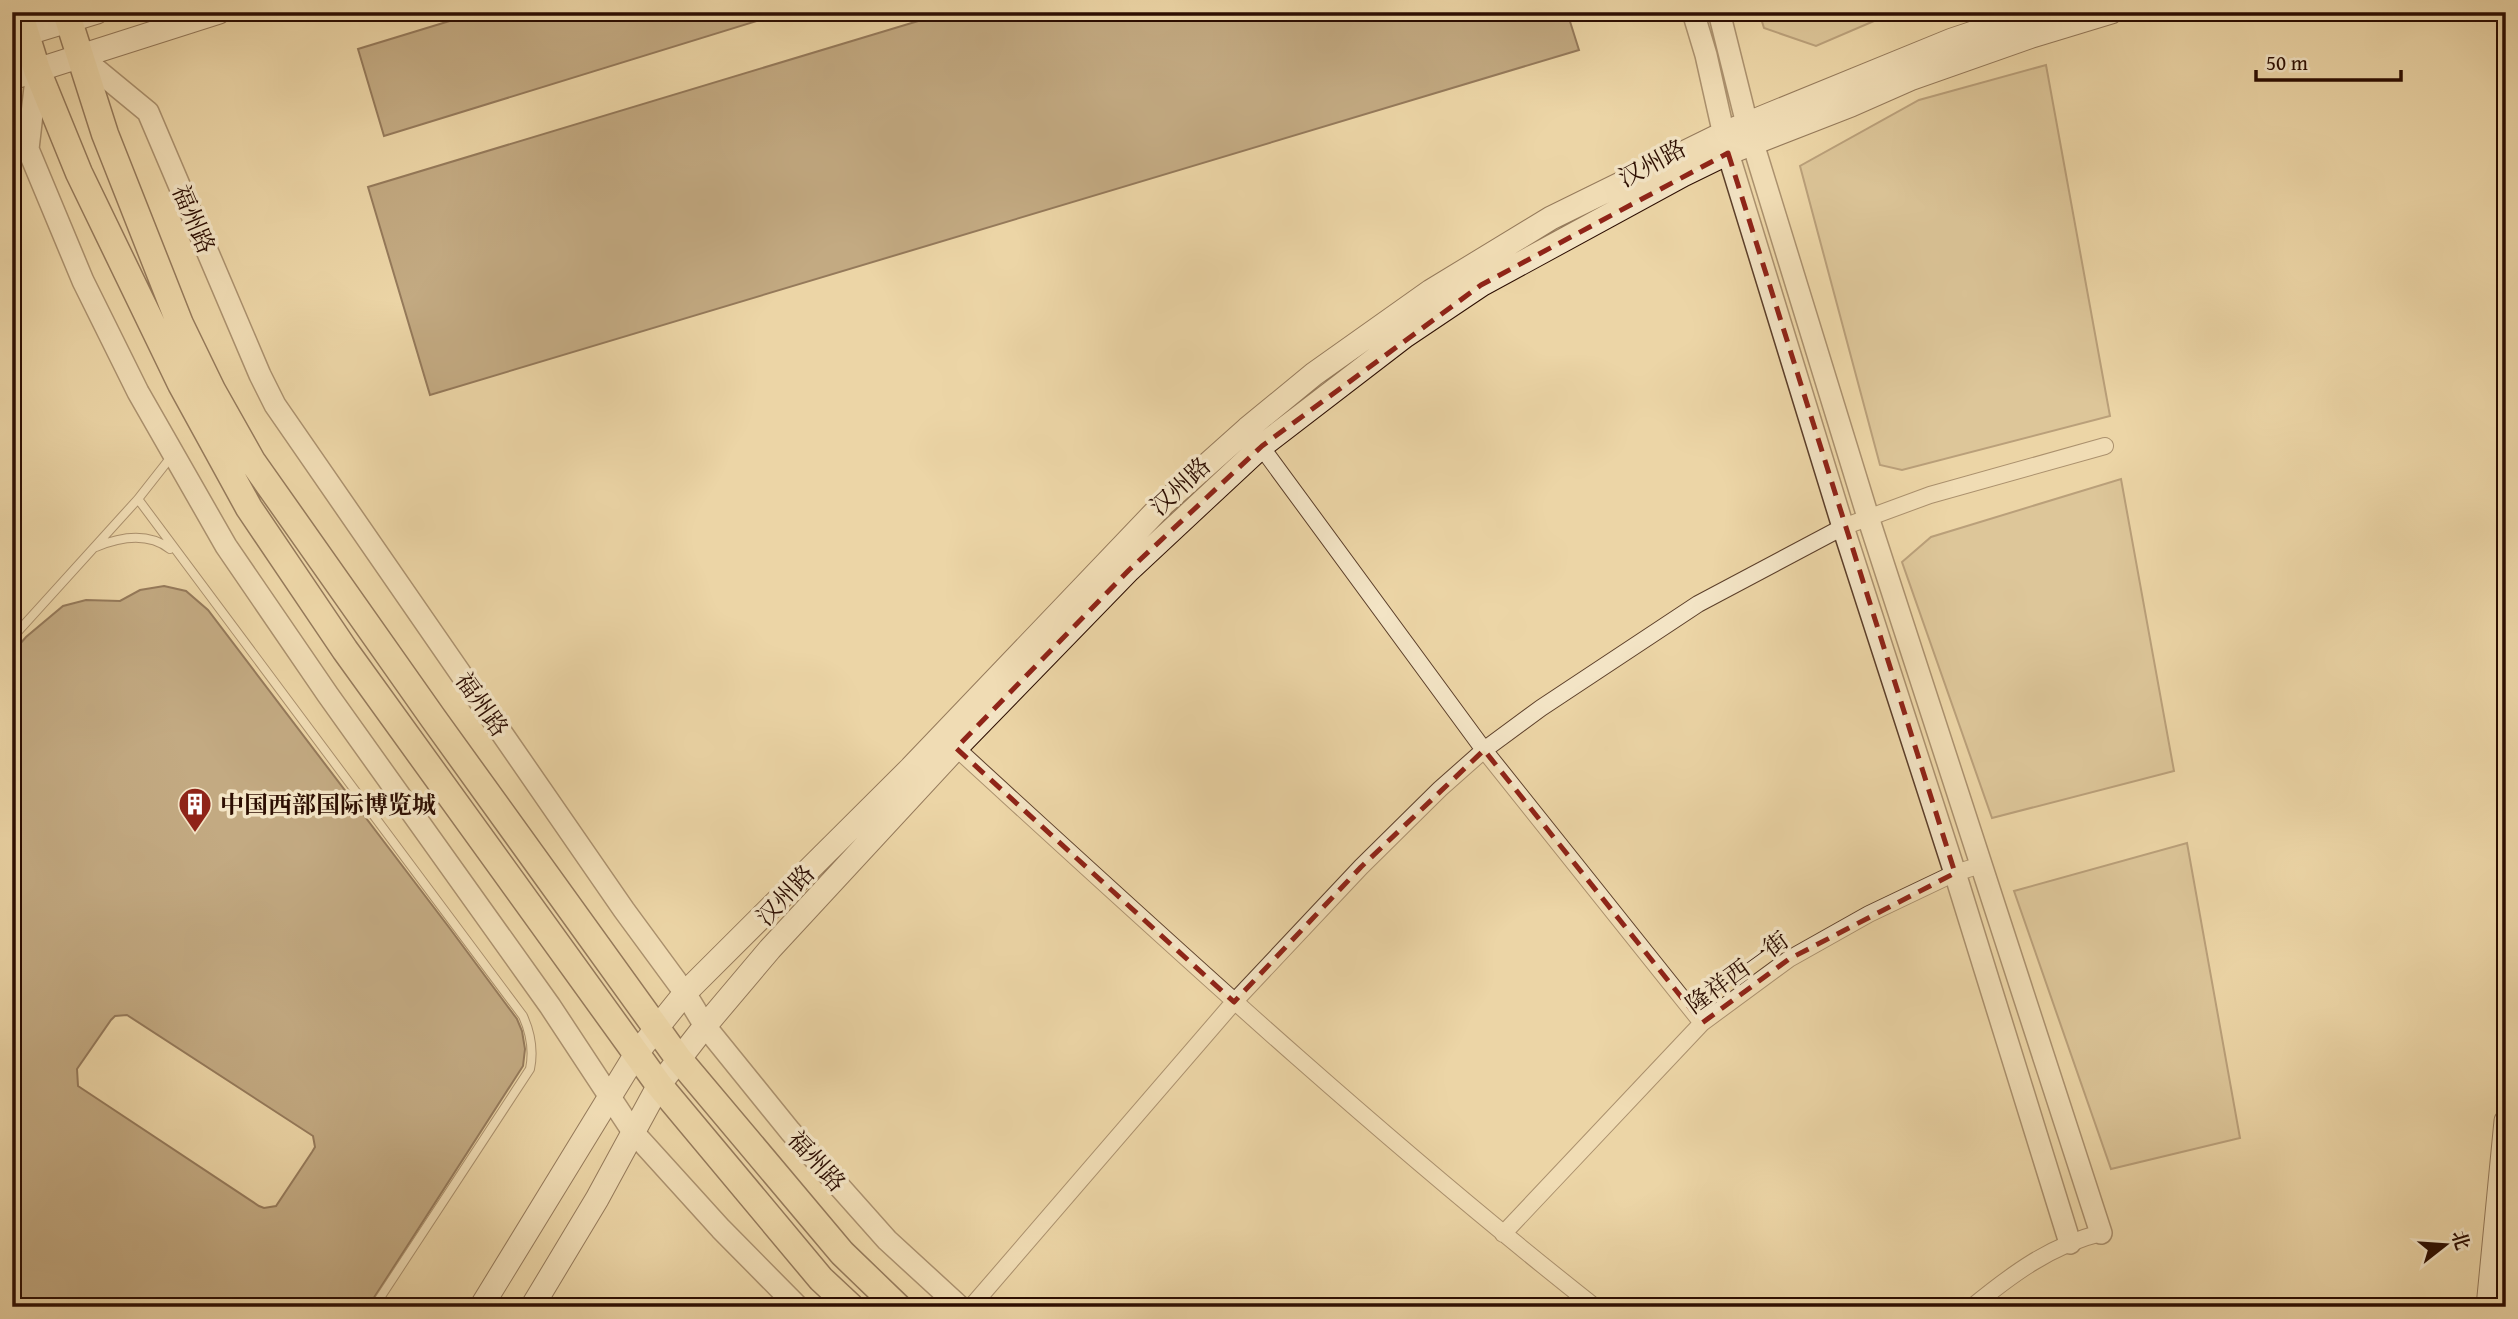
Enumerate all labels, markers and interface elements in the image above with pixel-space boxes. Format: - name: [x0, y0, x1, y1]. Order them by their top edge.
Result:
- scale bar: [2256, 38, 2401, 82]
- text: 50 m: [2266, 47, 2308, 78]
- street label: 汉州路: [1612, 131, 1692, 195]
- street label: 福州路: [164, 179, 224, 259]
- street label: 汉州路: [1142, 449, 1218, 523]
- street label: 福州路: [447, 664, 517, 744]
- building icon: 中国西部国际博览城: [176, 785, 214, 834]
- place label: 中国西部国际博览城: [220, 787, 436, 822]
- street label: 汉州路: [748, 857, 822, 933]
- street label: 隆祥西一街: [1678, 923, 1796, 1021]
- street label: 福州路: [780, 1123, 854, 1199]
- north arrow: [2410, 1210, 2480, 1280]
- text: 北: [2445, 1227, 2477, 1253]

